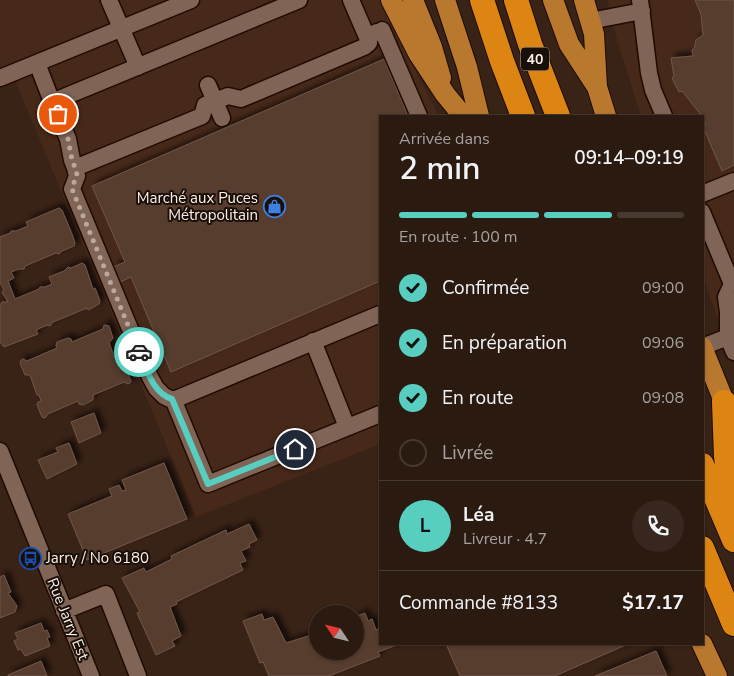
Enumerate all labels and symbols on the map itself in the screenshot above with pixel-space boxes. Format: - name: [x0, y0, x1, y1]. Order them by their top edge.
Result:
- road number: 40: [521, 48, 549, 70]
- pin: [37, 93, 79, 135]
- place label: Marché aux Puces Métropolitain: [137, 188, 258, 225]
- shop icon: Marché aux Puces Métropolitain: [262, 195, 286, 219]
- courier: [114, 327, 164, 377]
- pin: [274, 428, 316, 470]
- bus stop icon: Jarry / No 6180: [18, 546, 42, 570]
- place label: Jarry / No 6180: [45, 548, 149, 568]
- street label: Rue Jarry Est: [42, 575, 94, 664]
- north arrow: [309, 605, 364, 660]

